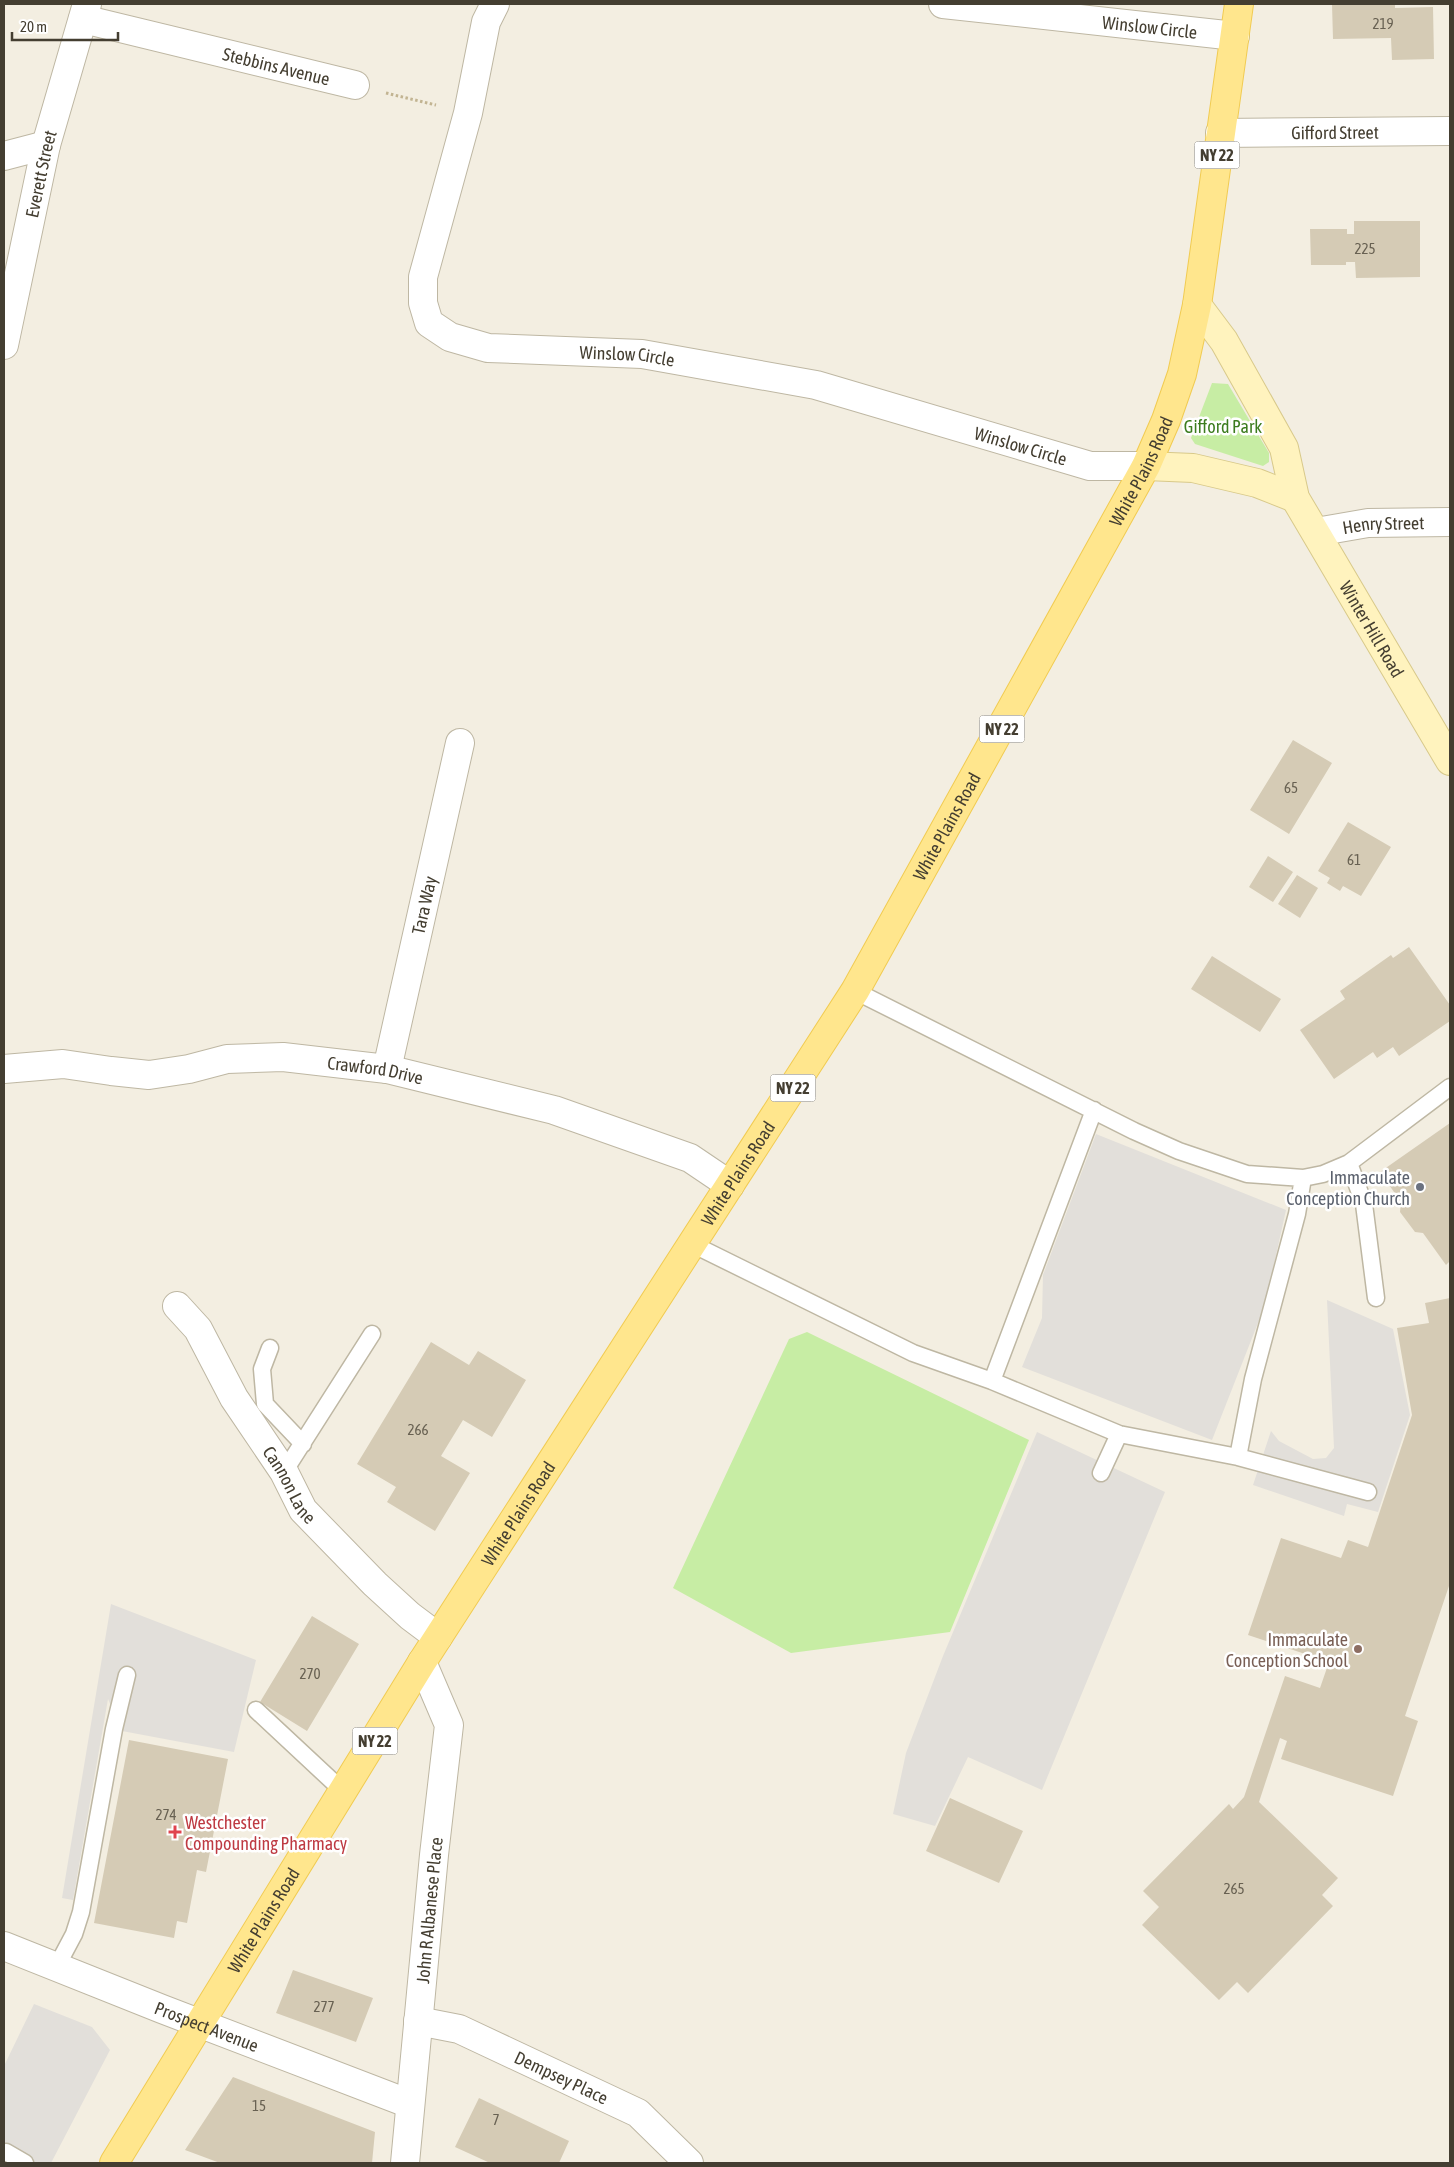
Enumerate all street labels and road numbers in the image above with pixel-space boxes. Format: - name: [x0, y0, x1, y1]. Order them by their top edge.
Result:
- street label: Winslow Circle: [1101, 11, 1198, 42]
- street label: Stebbins Avenue: [221, 43, 332, 89]
- street label: Gifford Street: [1291, 121, 1379, 143]
- street label: Everett Street: [21, 128, 60, 219]
- road number: NY 22: [1194, 142, 1240, 168]
- street label: Winslow Circle: [579, 341, 676, 370]
- street label: White Plains Road: [1104, 413, 1177, 529]
- street label: Winslow Circle: [972, 422, 1069, 469]
- street label: Henry Street: [1341, 512, 1424, 538]
- street label: Winter Hill Road: [1336, 577, 1409, 681]
- road number: NY 22: [980, 716, 1024, 742]
- street label: White Plains Road: [908, 769, 984, 884]
- street label: Tara Way: [407, 874, 440, 936]
- street label: Crawford Drive: [326, 1052, 426, 1088]
- road number: NY 22: [770, 1074, 816, 1102]
- street label: White Plains Road: [696, 1117, 779, 1229]
- street label: Cannon Lane: [259, 1442, 320, 1527]
- street label: White Plains Road: [477, 1457, 559, 1569]
- road number: NY 22: [352, 1728, 398, 1754]
- street label: John R Albanese Place: [411, 1836, 447, 1984]
- street label: White Plains Road: [223, 1864, 304, 1977]
- street label: Prospect Avenue: [152, 1997, 262, 2056]
- street label: Dempsey Place: [511, 2046, 612, 2108]

